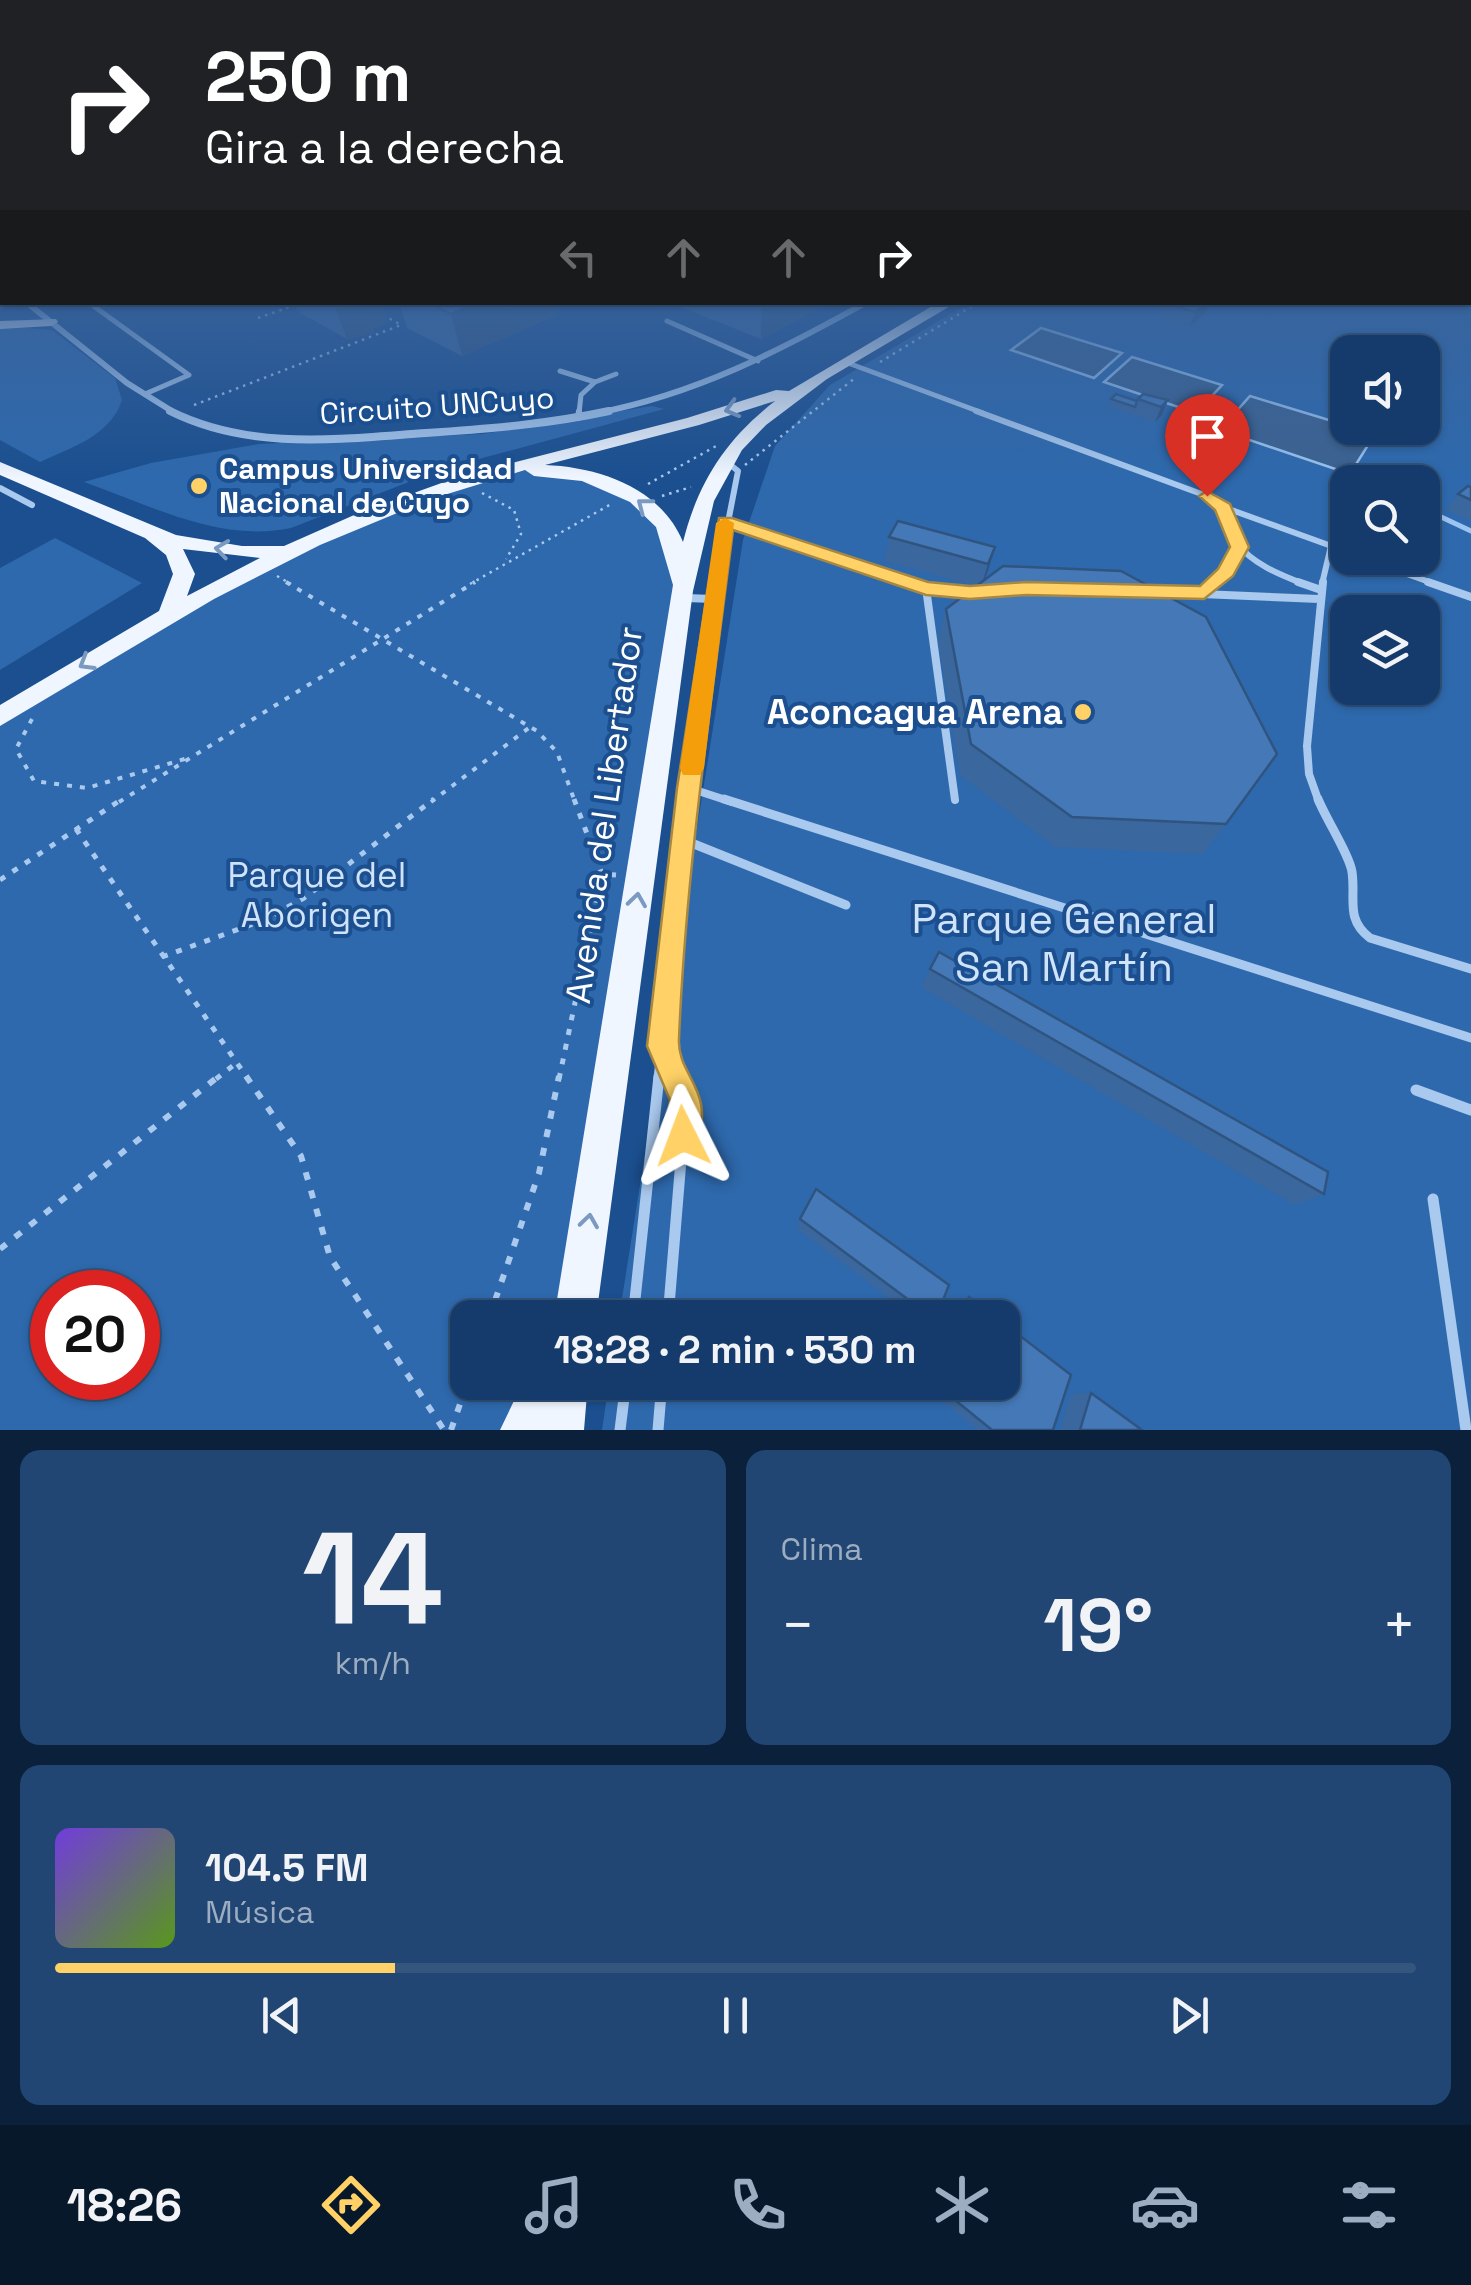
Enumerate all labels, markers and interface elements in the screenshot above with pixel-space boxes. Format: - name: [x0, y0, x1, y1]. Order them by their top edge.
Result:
- text: 250 m: [205, 32, 412, 121]
- icon: right: [40, 40, 170, 170]
- text: Gira a la derecha: [205, 119, 564, 176]
- icon: left: [551, 230, 606, 285]
- icon: ahead: [656, 230, 711, 285]
- icon: ahead: [761, 230, 816, 285]
- icon: right: [866, 230, 921, 285]
- map controls: [1330, 335, 1440, 705]
- button: sound: [1330, 335, 1440, 445]
- street label: Circuito UNCuyo: [318, 378, 556, 433]
- pin: [1165, 394, 1250, 497]
- one-way arrow: [724, 398, 741, 419]
- icon: arrive: [1180, 409, 1235, 464]
- place label: Campus Universidad Nacional de Cuyo: [219, 449, 513, 522]
- button: search: [1330, 465, 1440, 575]
- marker: Campus Universidad Nacional de Cuyo: [188, 475, 210, 497]
- one-way arrow: [637, 500, 655, 517]
- one-way arrow: [213, 540, 230, 561]
- button: layers: [1330, 595, 1440, 705]
- street label: Avenida del Libertador: [556, 624, 652, 1006]
- one-way arrow: [79, 651, 97, 670]
- place label: Aconcagua Arena: [767, 690, 1063, 734]
- marker: Aconcagua Arena: [1072, 701, 1094, 723]
- park label: Parque del Aborigen: [228, 853, 406, 937]
- one-way arrow: [625, 891, 646, 908]
- park label: Parque General San Martín: [911, 892, 1217, 993]
- position arrow: [631, 1084, 735, 1188]
- one-way arrow: [578, 1213, 599, 1229]
- speed limit sign: 20: [30, 1270, 160, 1400]
- text: 18:28 · 2 min · 530 m: [554, 1326, 916, 1374]
- text: 14: [302, 1495, 443, 1661]
- text: Clima: [781, 1529, 863, 1569]
- text: 19°: [1043, 1577, 1153, 1673]
- text: −: [781, 1590, 815, 1660]
- text: +: [1382, 1590, 1416, 1660]
- text: km/h: [335, 1643, 411, 1683]
- text: 104.5 FM: [205, 1844, 369, 1892]
- text: Música: [205, 1892, 315, 1932]
- icon: previous: [254, 1988, 309, 2043]
- icon: pause: [708, 1988, 763, 2043]
- icon: next: [1162, 1988, 1217, 2043]
- icon: directions: [316, 2170, 386, 2240]
- icon: music: [519, 2170, 589, 2240]
- icon: phone: [723, 2170, 793, 2240]
- icon: climate: [927, 2170, 997, 2240]
- icon: car: [1130, 2170, 1200, 2240]
- icon: filters: [1334, 2170, 1404, 2240]
- text: 18:26: [67, 2177, 182, 2234]

